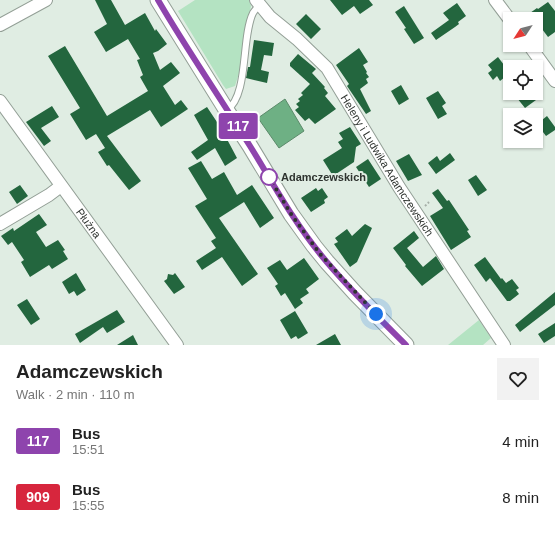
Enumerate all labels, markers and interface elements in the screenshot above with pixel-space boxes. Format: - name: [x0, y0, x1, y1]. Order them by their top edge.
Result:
- north arrow: [503, 12, 543, 52]
- map controls: [503, 12, 543, 148]
- button: locate: [503, 60, 543, 100]
- street label: Heleny i Ludwika Adamczewskich: [338, 92, 436, 238]
- button: layers: [503, 108, 543, 148]
- line badge: 117: [215, 113, 261, 139]
- text: 117: [227, 118, 249, 134]
- marker: Adamczewskich: [260, 168, 278, 186]
- place label: Adamczewskich: [281, 171, 366, 183]
- street label: Płużna: [74, 206, 104, 241]
- your location: [366, 304, 386, 324]
- button: heart: [497, 358, 539, 400]
- text: Adamczewskich: [16, 361, 163, 382]
- text: Walk · 2 min · 110 m: [16, 387, 134, 402]
- text: Bus: [72, 425, 100, 442]
- text: 117: [27, 433, 49, 449]
- text: 4 min: [502, 433, 539, 450]
- text: 15:51: [72, 442, 105, 457]
- text: Bus: [72, 481, 100, 498]
- text: 909: [26, 489, 50, 505]
- text: 8 min: [502, 489, 539, 506]
- text: 15:55: [72, 498, 105, 513]

